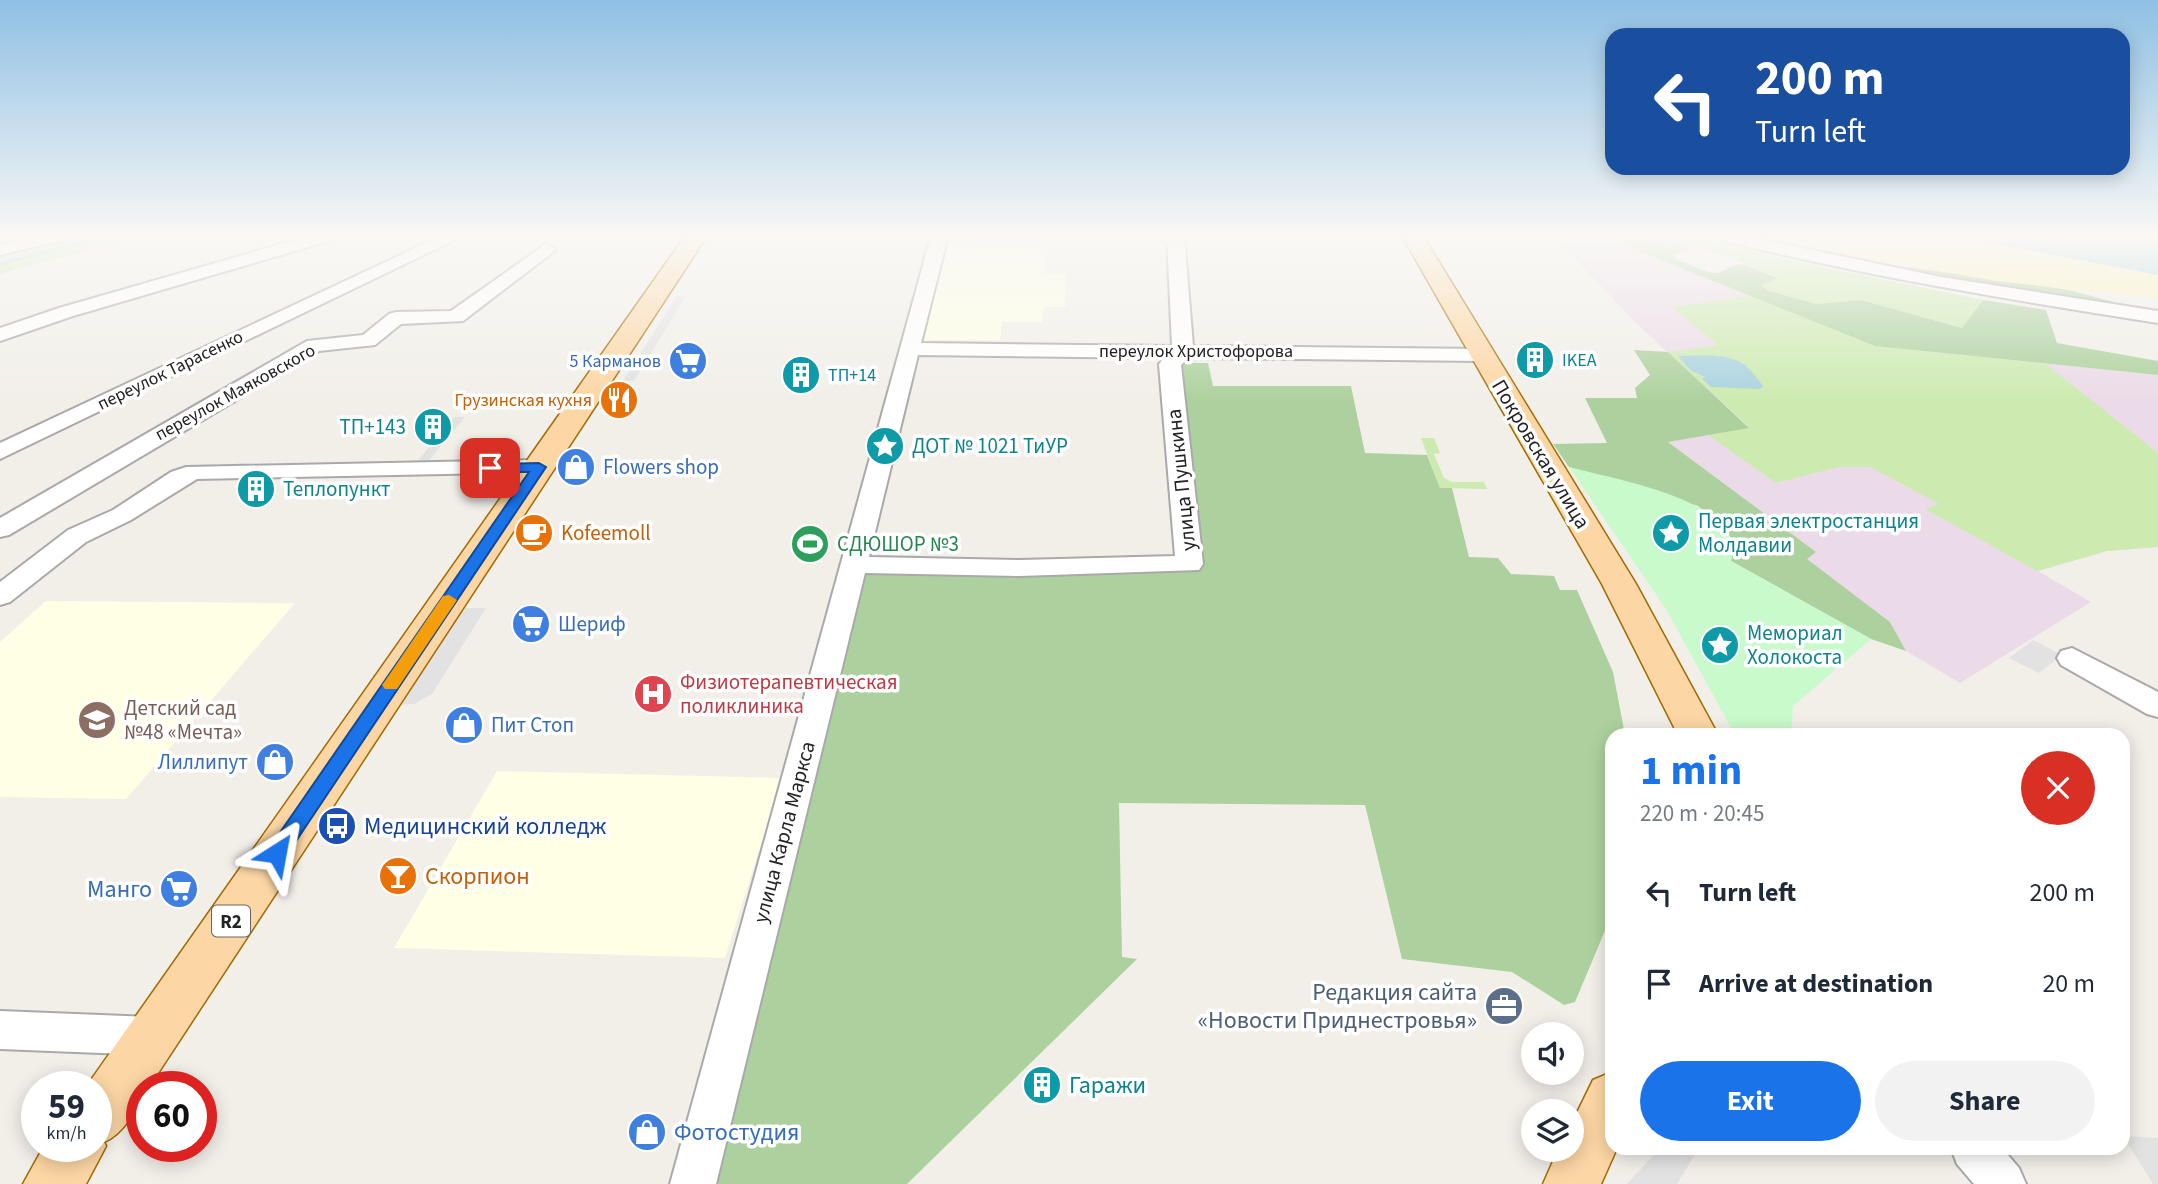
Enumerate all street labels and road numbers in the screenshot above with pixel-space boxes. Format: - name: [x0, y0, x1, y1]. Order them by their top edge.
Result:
- street label: переулок Тарасенко: [93, 324, 247, 417]
- street label: переулок Маяковского: [151, 338, 320, 447]
- street label: переулок Христофорова: [1099, 339, 1293, 364]
- street label: Покровская улица: [1485, 374, 1597, 534]
- street label: улица Пушкина: [1159, 407, 1203, 553]
- street label: улица Карла Маркса: [745, 738, 823, 926]
- road number: R2: [212, 906, 250, 937]

